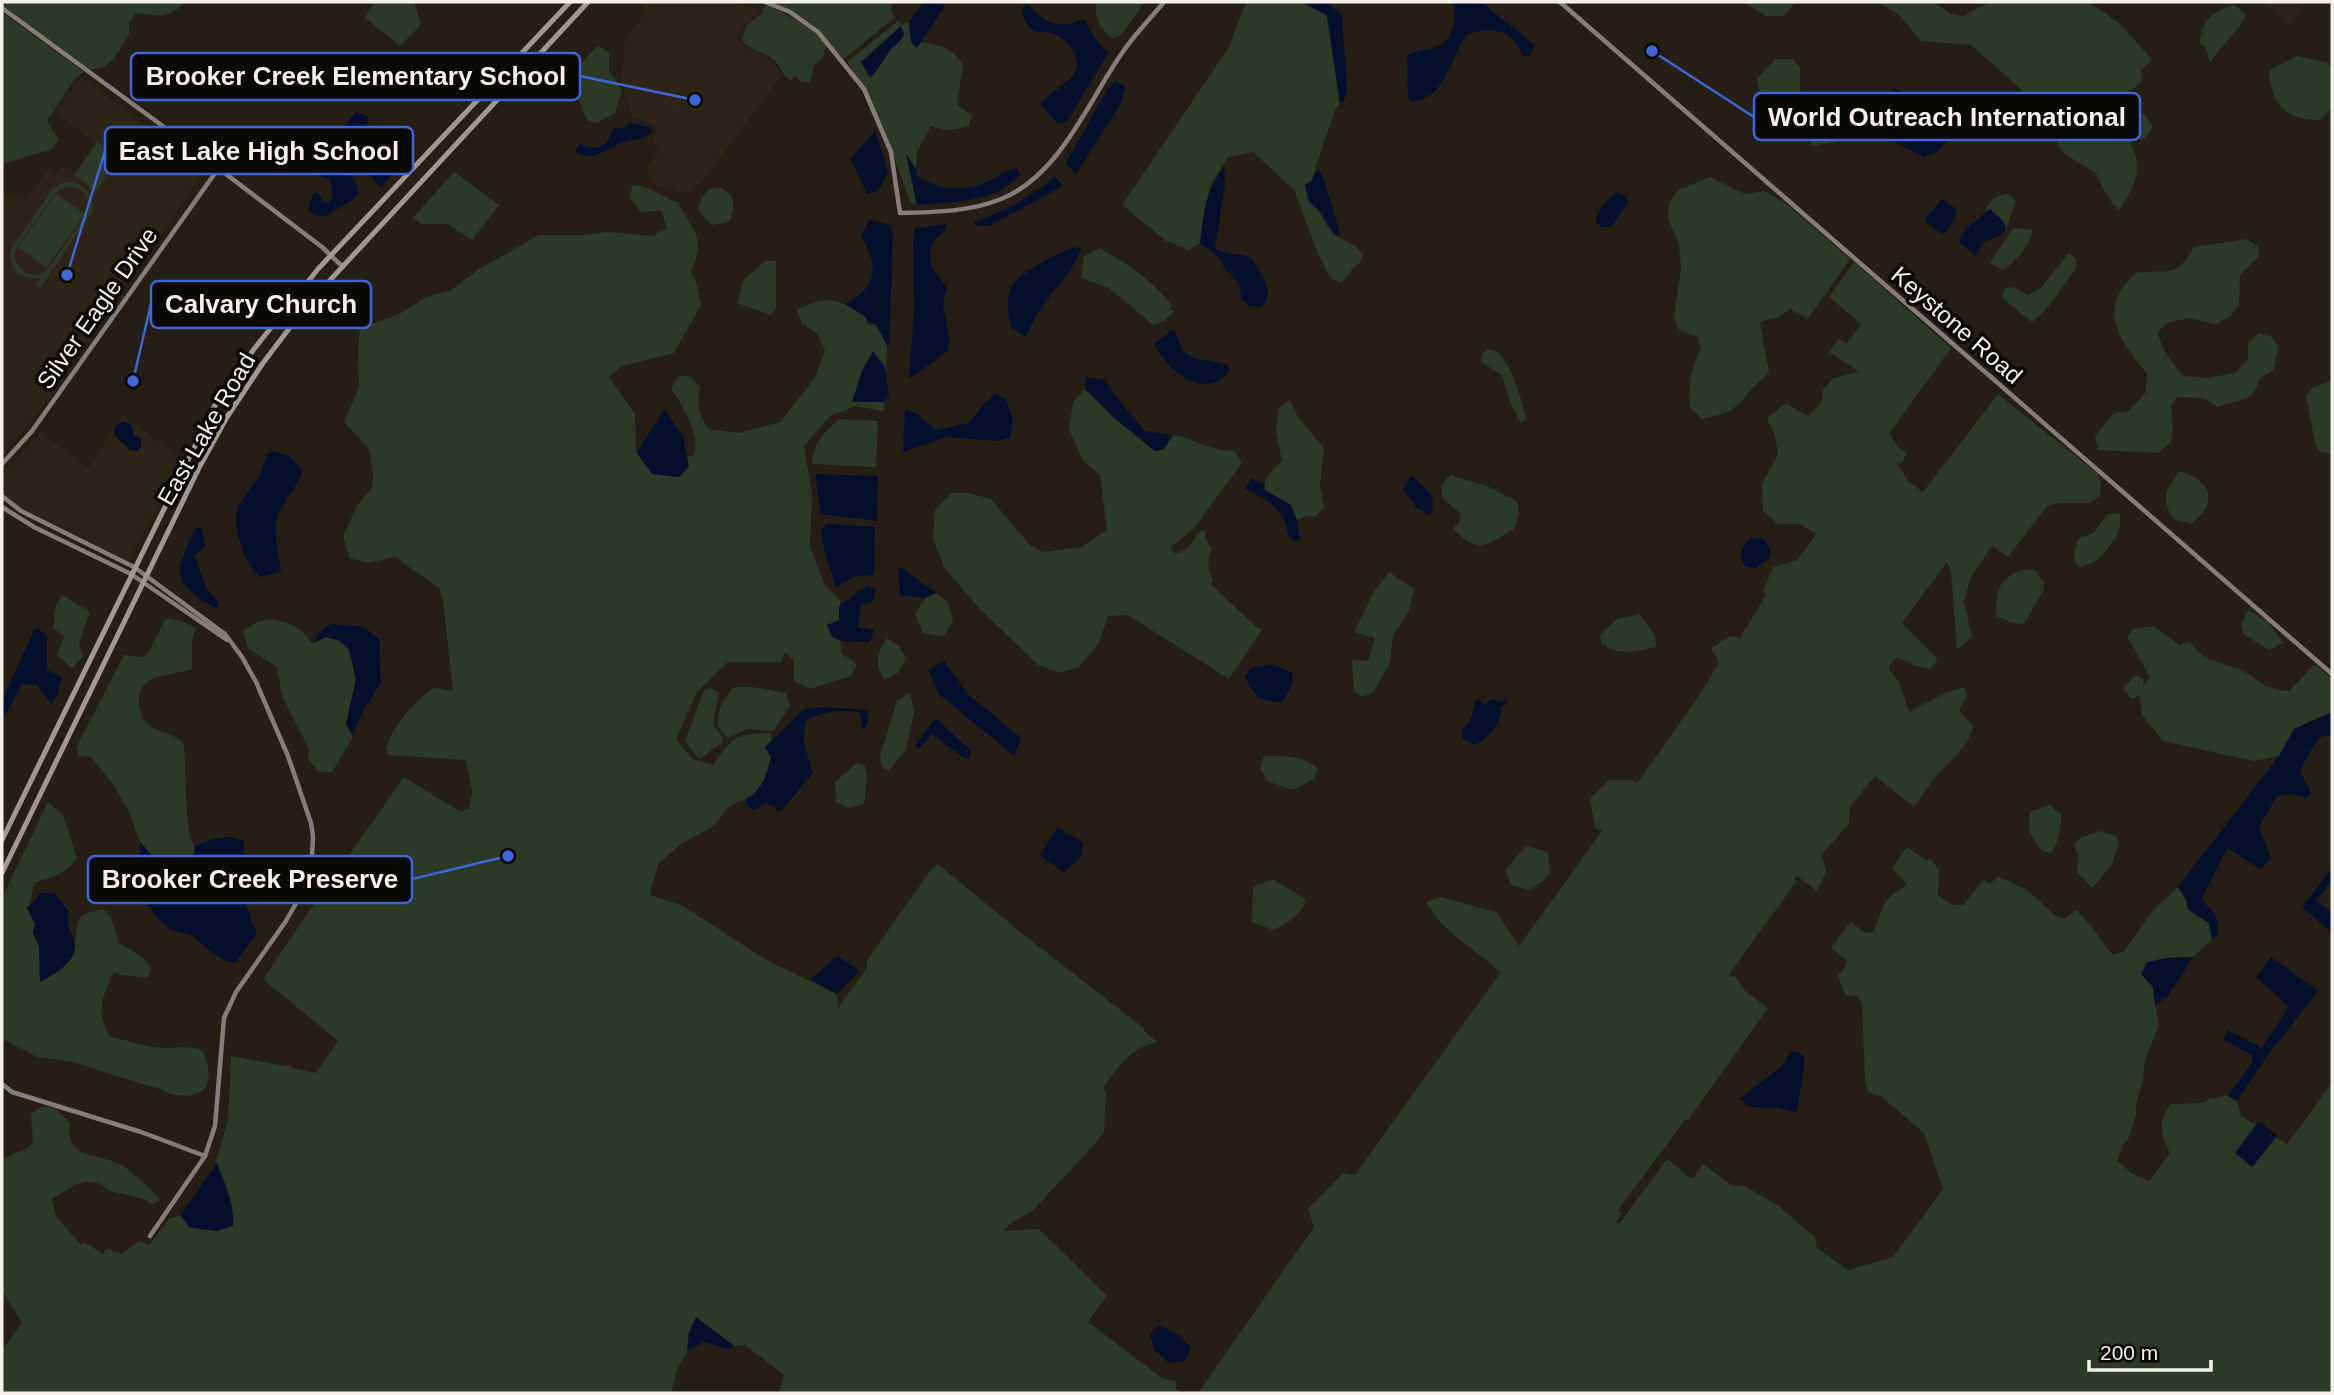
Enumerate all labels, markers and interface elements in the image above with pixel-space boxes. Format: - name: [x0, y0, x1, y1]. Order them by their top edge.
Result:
- callout: Brooker Creek Elementary School: [131, 53, 580, 100]
- text: Brooker Creek Elementary School: [146, 61, 566, 91]
- callout: World Outreach International: [1754, 93, 2140, 140]
- text: World Outreach International: [1768, 102, 2126, 132]
- callout: East Lake High School: [105, 127, 413, 174]
- text: East Lake High School: [119, 136, 399, 166]
- street label: Silver Eagle Drive: [31, 222, 163, 394]
- street label: Keystone Road: [1886, 261, 2028, 389]
- callout: Calvary Church: [151, 281, 371, 328]
- text: Calvary Church: [165, 289, 357, 319]
- street label: East Lake Road: [152, 348, 260, 510]
- callout: Brooker Creek Preserve: [88, 856, 412, 903]
- text: Brooker Creek Preserve: [102, 864, 398, 894]
- scale bar: [2089, 1328, 2212, 1372]
- text: 200 m: [2100, 1341, 2158, 1364]

